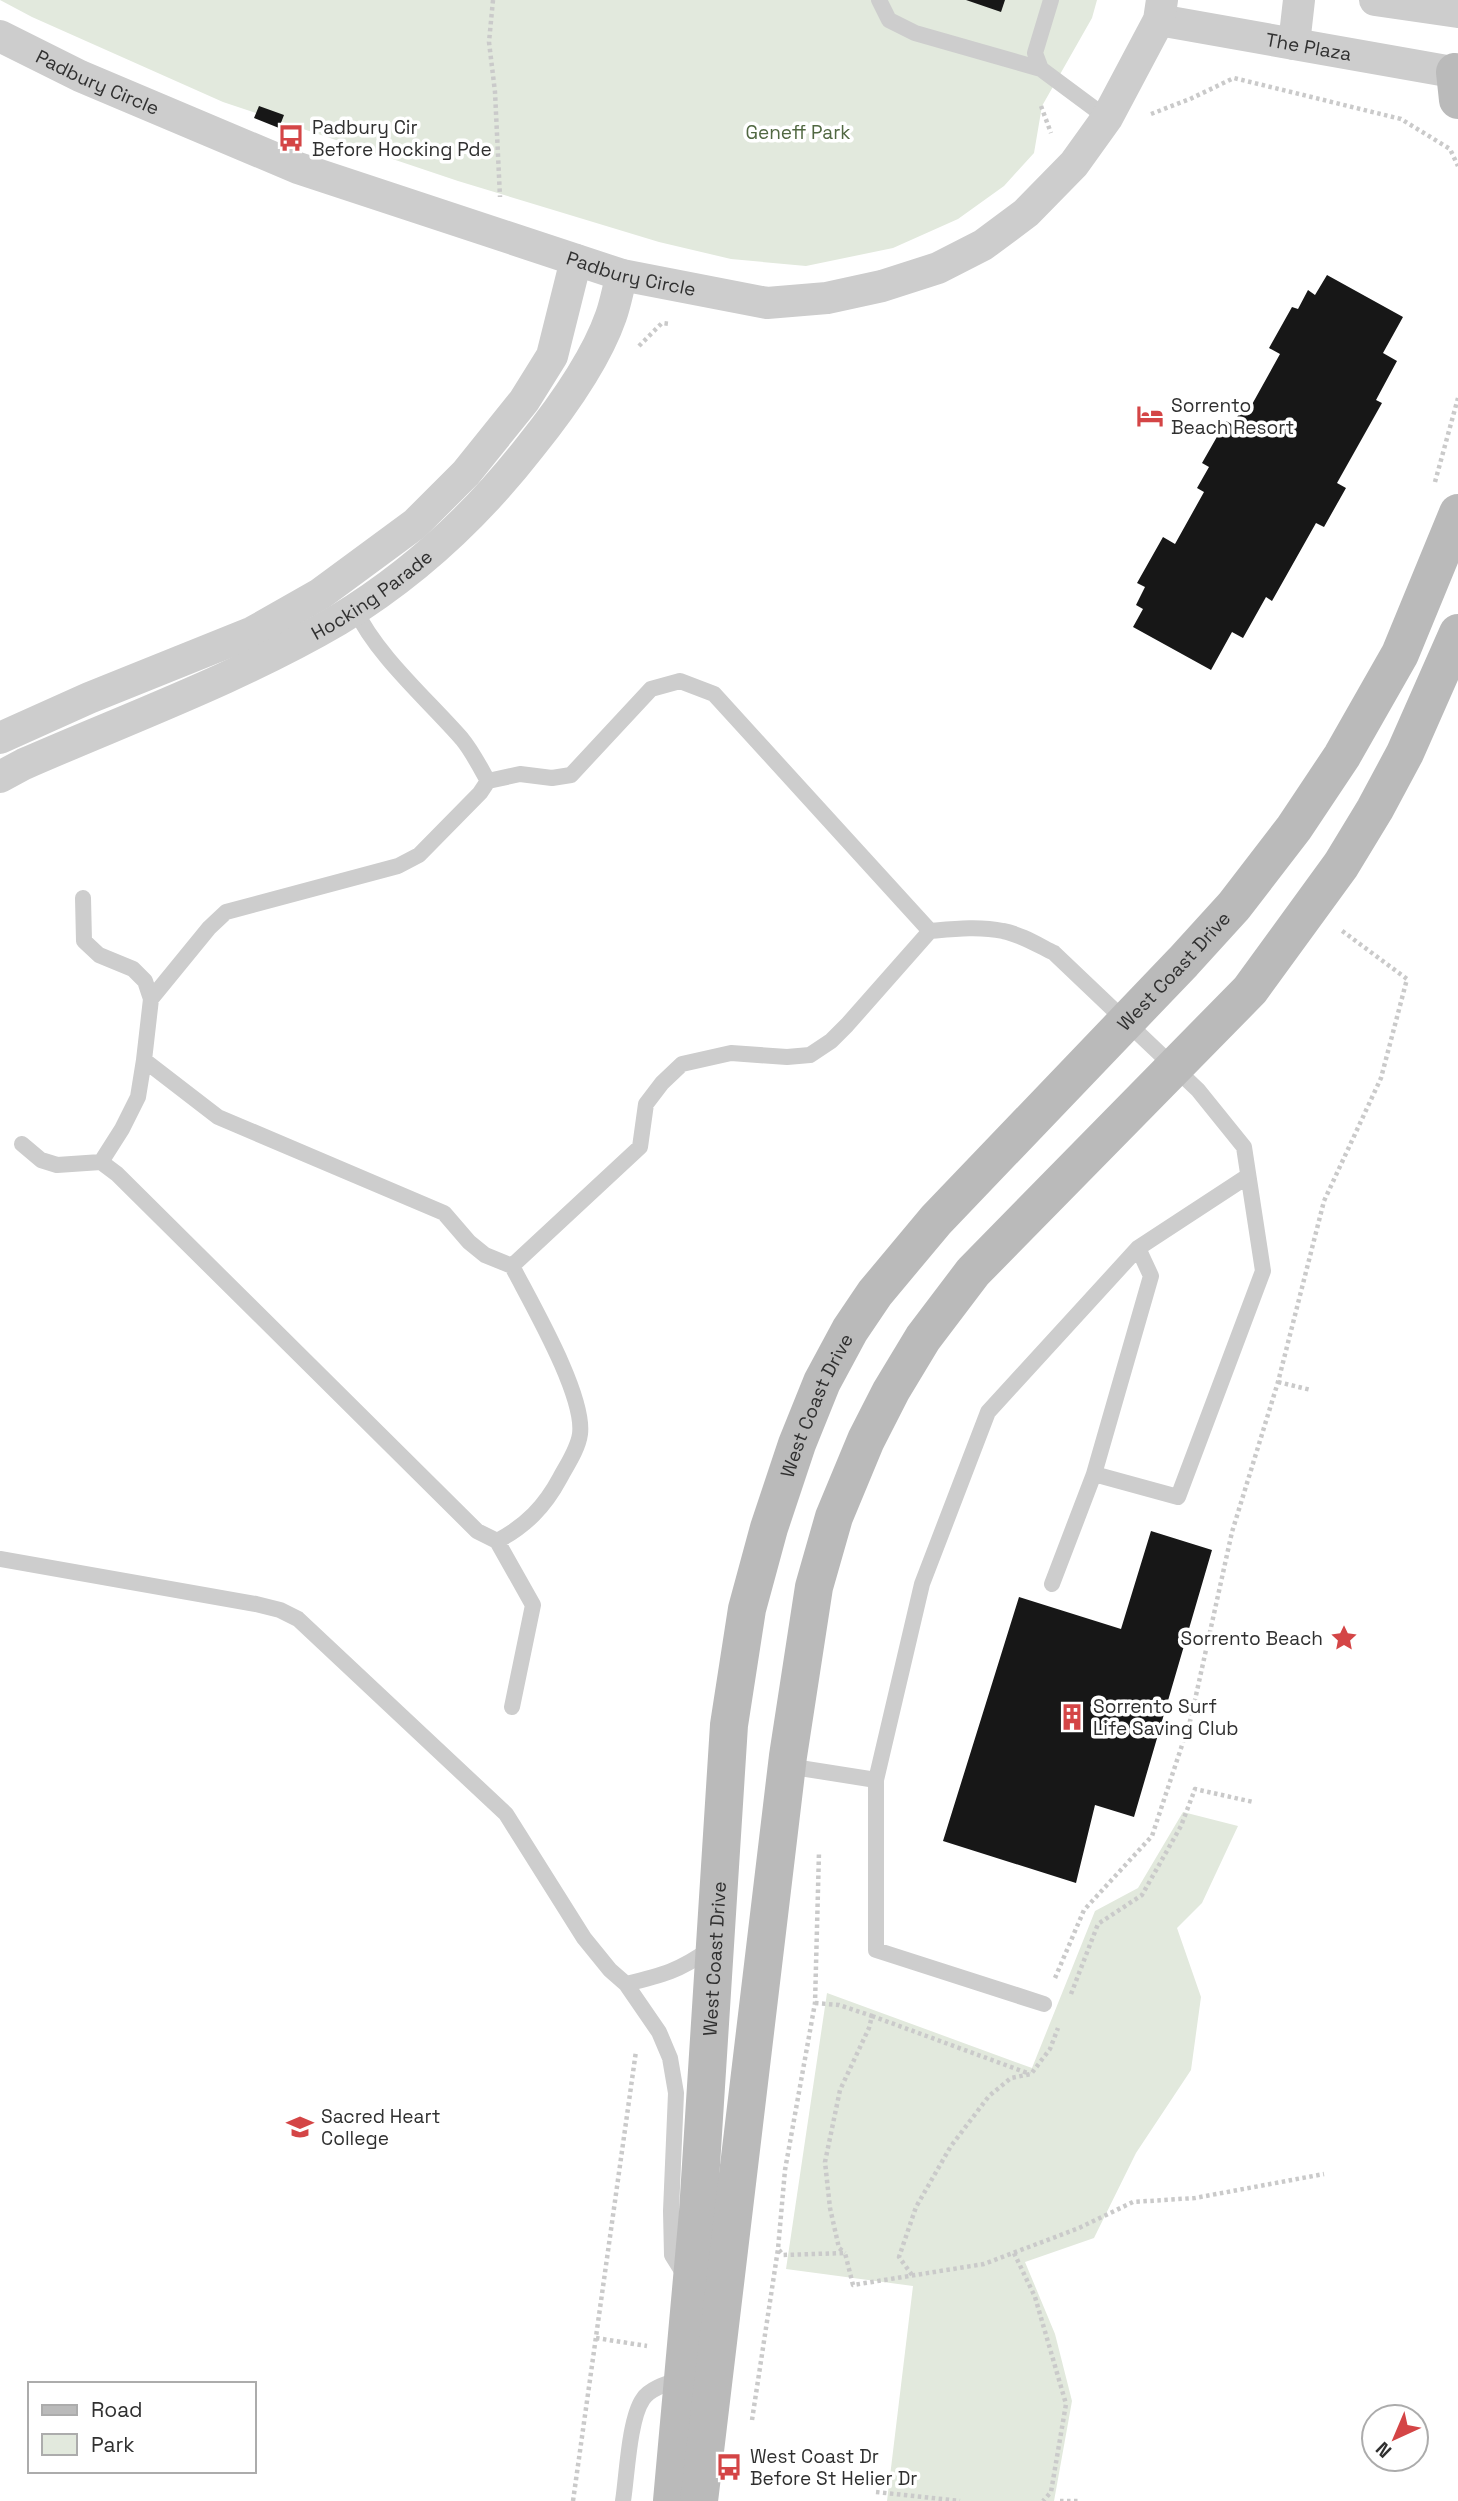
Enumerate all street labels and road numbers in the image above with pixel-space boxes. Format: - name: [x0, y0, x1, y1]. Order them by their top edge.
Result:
- street label: The Plaza: [1264, 27, 1354, 66]
- street label: Padbury Circle: [32, 43, 163, 121]
- street label: Padbury Circle: [563, 245, 698, 302]
- street label: Hocking Parade: [307, 544, 437, 645]
- street label: West Coast Drive: [1112, 906, 1236, 1036]
- street label: West Coast Drive: [774, 1329, 858, 1481]
- street label: West Coast Drive: [697, 1881, 732, 2037]

